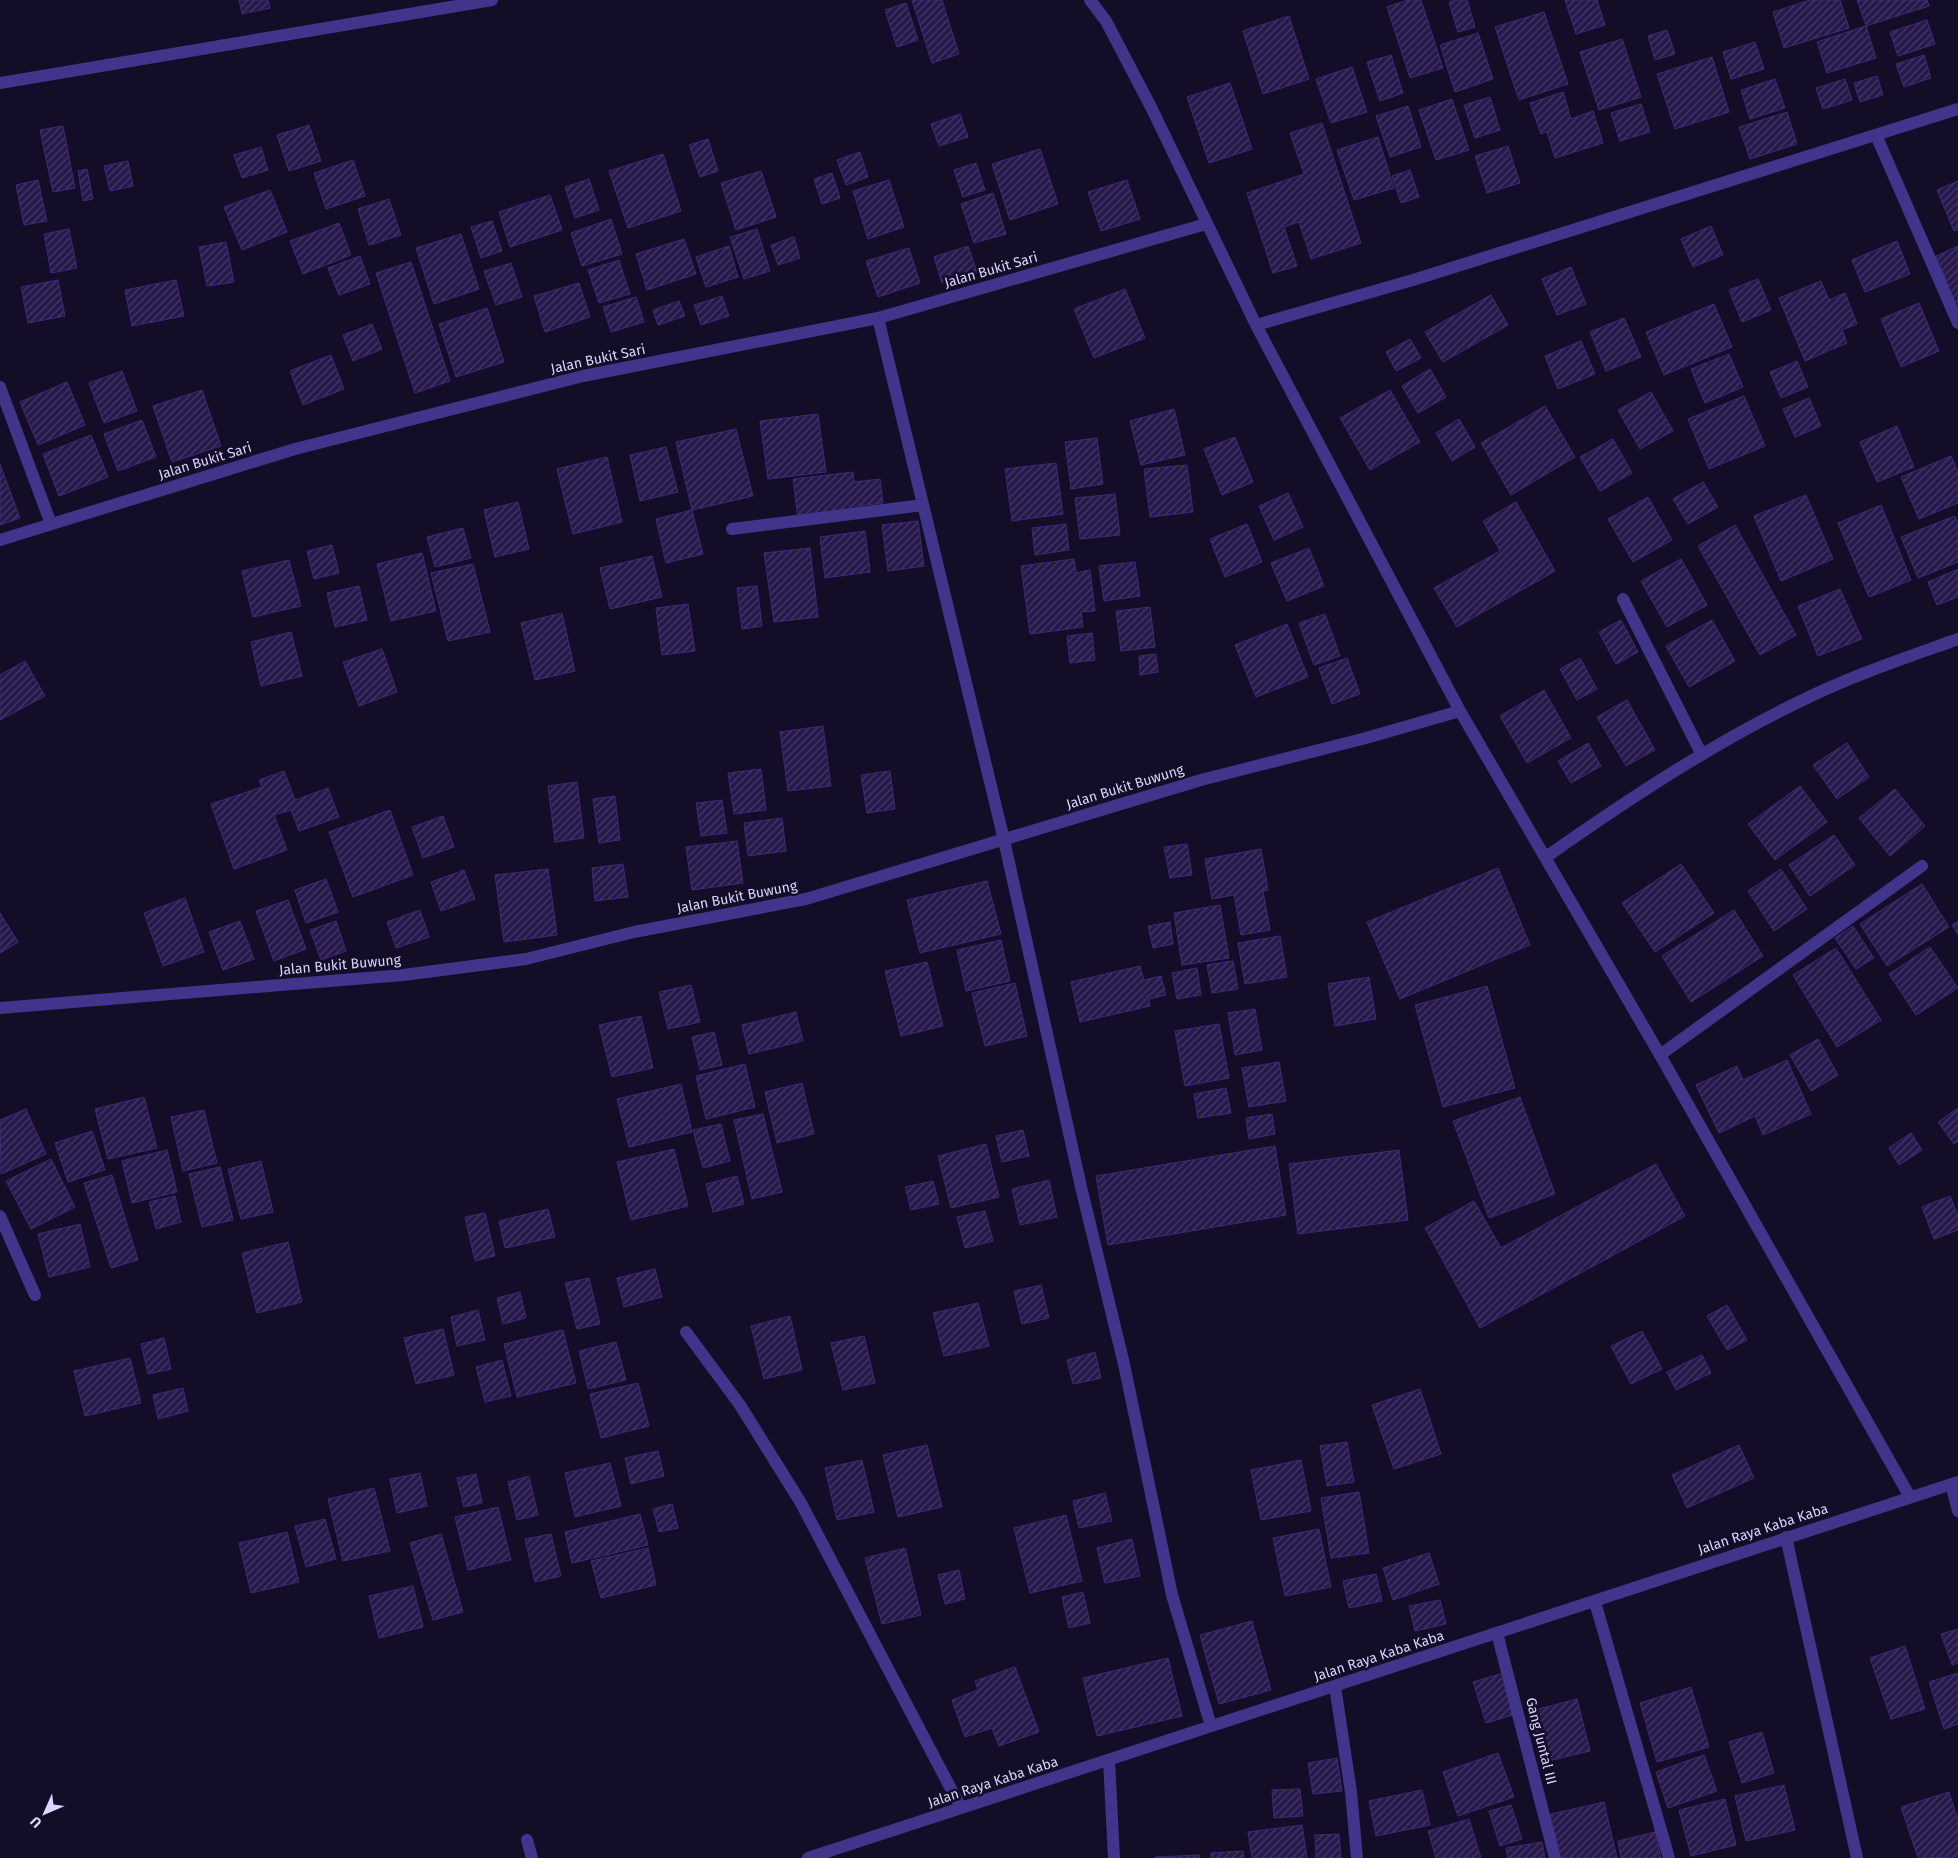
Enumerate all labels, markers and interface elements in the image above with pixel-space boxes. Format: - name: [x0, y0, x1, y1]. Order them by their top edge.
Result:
- street label: Jalan Bukit Sari: [942, 249, 1040, 291]
- street label: Jalan Bukit Sari: [549, 341, 647, 377]
- street label: Jalan Bukit Sari: [156, 439, 254, 483]
- street label: Jalan Bukit Buwung: [1064, 761, 1187, 813]
- street label: Jalan Bukit Buwung: [675, 877, 799, 917]
- street label: Jalan Bukit Buwung: [278, 951, 402, 979]
- street label: Jalan Raya Kaba Kaba: [1696, 1500, 1830, 1558]
- street label: Jalan Raya Kaba Kaba: [1312, 1627, 1446, 1685]
- street label: Gang Juntal III: [1522, 1696, 1560, 1786]
- street label: Jalan Raya Kaba Kaba: [926, 1753, 1060, 1811]
- north arrow: [20, 1788, 70, 1838]
- text: U: [27, 1813, 45, 1831]

